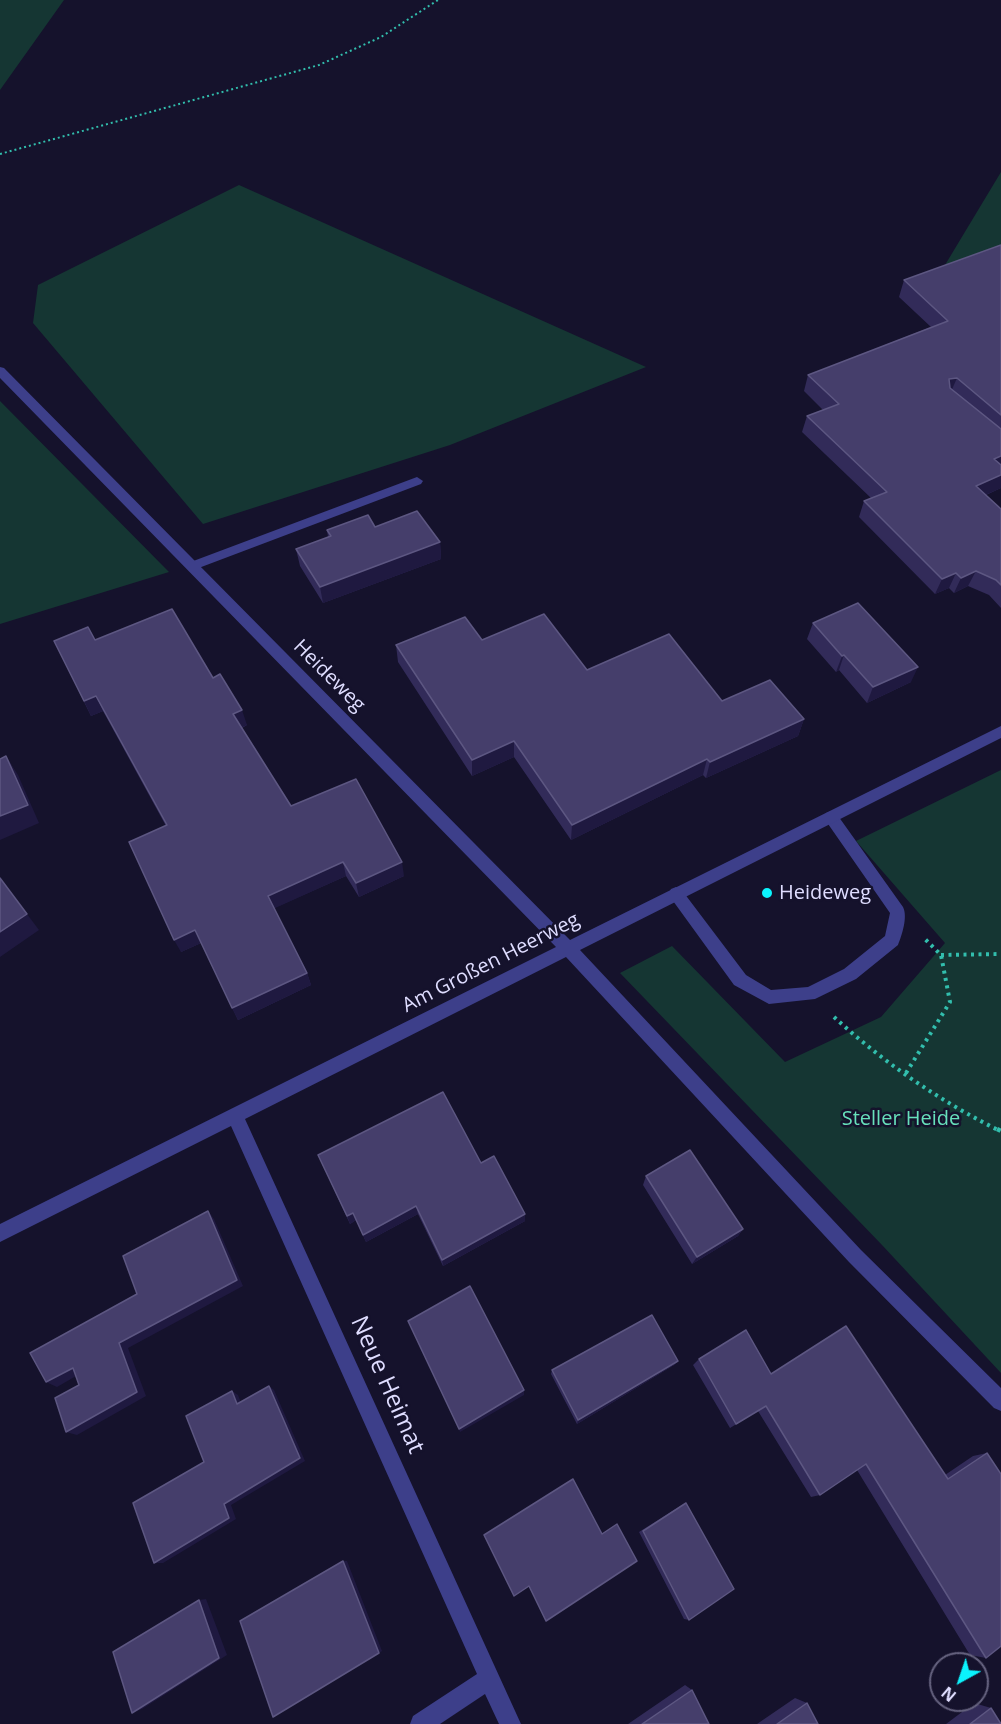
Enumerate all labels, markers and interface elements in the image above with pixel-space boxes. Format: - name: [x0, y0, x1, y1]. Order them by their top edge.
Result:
- street label: Heideweg: [288, 635, 370, 717]
- place label: Heideweg: [779, 881, 871, 905]
- marker: Heideweg: [760, 886, 774, 900]
- street label: Am Großen Heerweg: [399, 908, 583, 1018]
- park label: Steller Heide: [842, 1107, 960, 1131]
- street label: Neue Heimat: [344, 1312, 430, 1458]
- north arrow: [929, 1652, 989, 1712]
- text: N: [937, 1682, 961, 1707]

